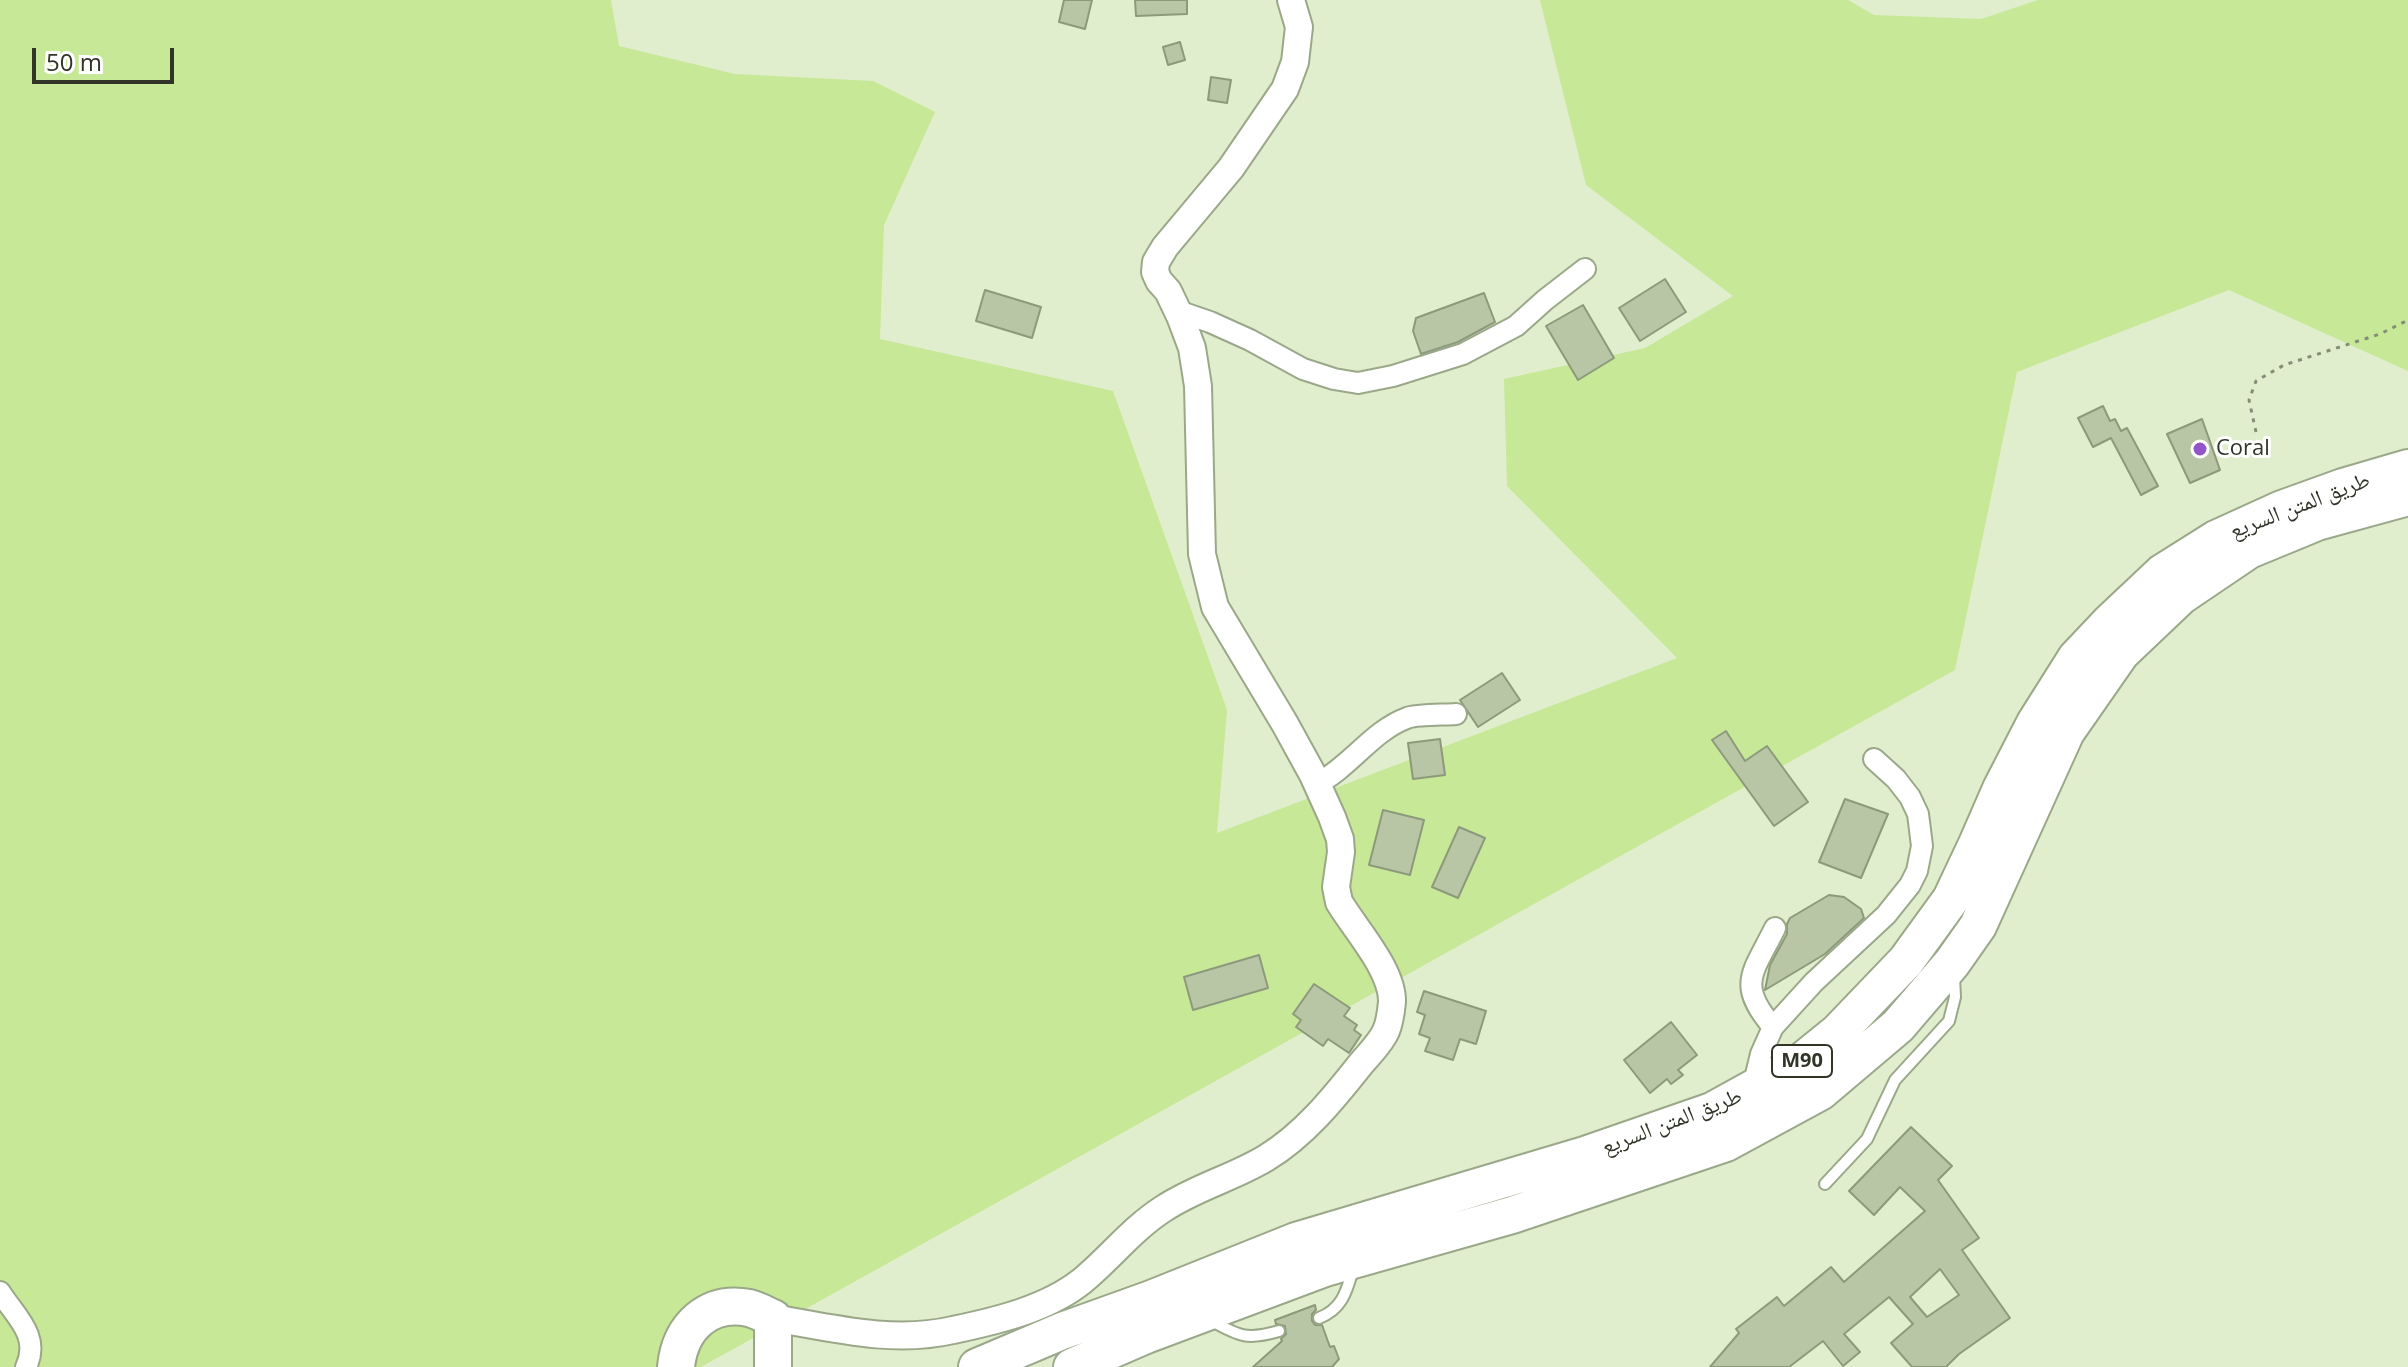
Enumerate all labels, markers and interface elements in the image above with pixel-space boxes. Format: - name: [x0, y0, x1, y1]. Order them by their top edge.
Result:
- scale bar: [36, 32, 178, 82]
- text: 50 m: [46, 45, 102, 78]
- place label: Coral: [2216, 436, 2270, 462]
- marker: Coral: [2191, 440, 2209, 458]
- street label: طريق المتن السريع: [2226, 467, 2374, 545]
- road number: M90: [1772, 1045, 1832, 1077]
- street label: طريق المتن السريع: [1598, 1083, 1746, 1161]

